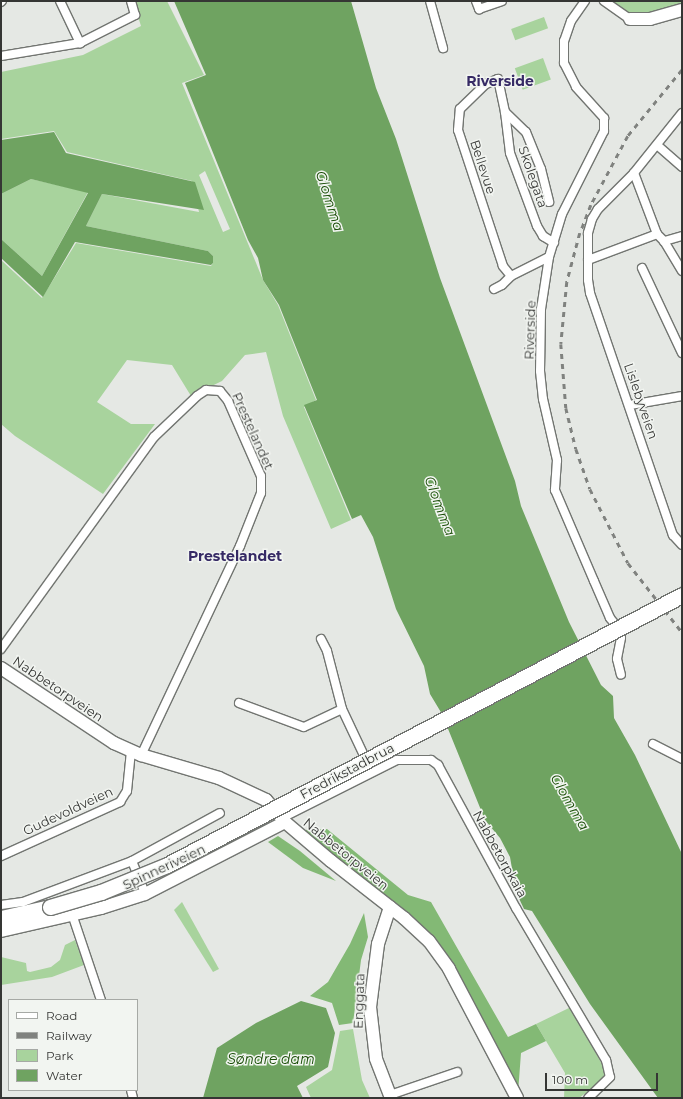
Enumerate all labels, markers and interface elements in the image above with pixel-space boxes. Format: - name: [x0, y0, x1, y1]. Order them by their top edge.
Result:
- district label: Riverside: [466, 73, 534, 89]
- street label: Bellevue: [467, 138, 499, 196]
- street label: Skolegata: [515, 144, 551, 210]
- water label: Glomma: [312, 169, 348, 233]
- street label: Riverside: [521, 300, 539, 360]
- street label: Lislebyveien: [621, 361, 661, 441]
- street label: Prestelandet: [229, 390, 277, 472]
- water label: Glomma: [421, 474, 459, 538]
- district label: Prestelandet: [188, 548, 282, 564]
- street label: Nabbetorpveien: [10, 653, 106, 725]
- street label: Fredrikstadbrua: [297, 740, 397, 802]
- water label: Glomma: [547, 771, 593, 833]
- street label: Gudevoldveien: [21, 783, 115, 839]
- street label: Nabbetorpkaia: [470, 808, 530, 900]
- street label: Nabbetorpveien: [300, 815, 392, 893]
- street label: Spinneriveien: [120, 841, 208, 893]
- street label: Enggata: [350, 973, 368, 1029]
- legend: [8, 999, 138, 1091]
- text: Road: [46, 1008, 77, 1023]
- text: Railway: [46, 1028, 92, 1043]
- text: Park: [46, 1048, 73, 1063]
- water label: Søndre dam: [227, 1051, 315, 1067]
- scale bar: [547, 1065, 660, 1091]
- text: Water: [46, 1068, 82, 1083]
- text: 100 m: [552, 1072, 588, 1087]

